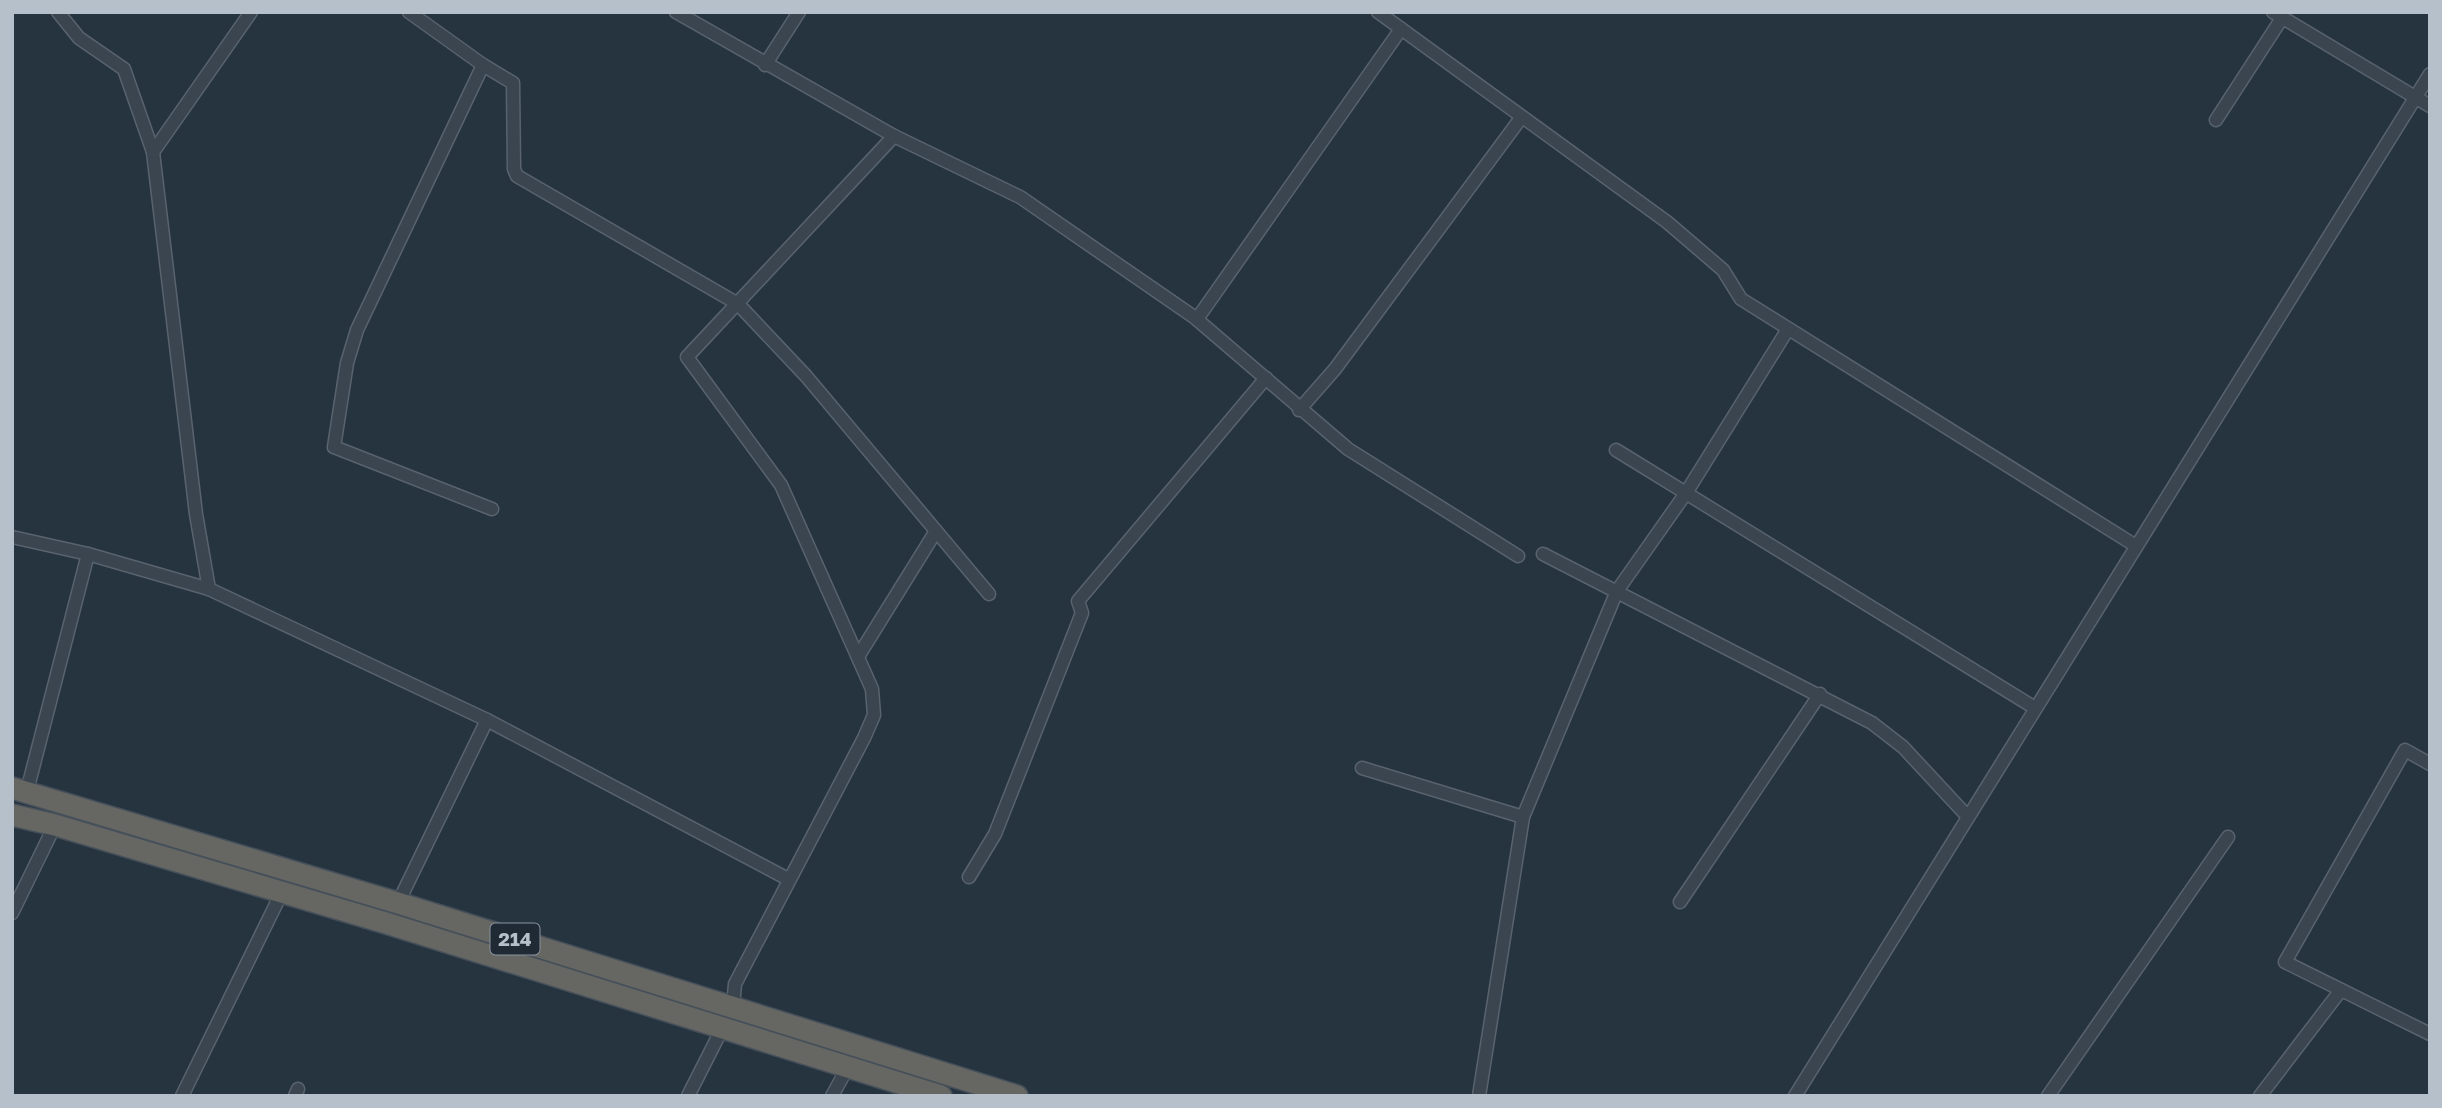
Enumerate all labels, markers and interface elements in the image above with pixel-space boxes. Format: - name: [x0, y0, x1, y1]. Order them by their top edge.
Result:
- road number: 214: [490, 923, 540, 954]

